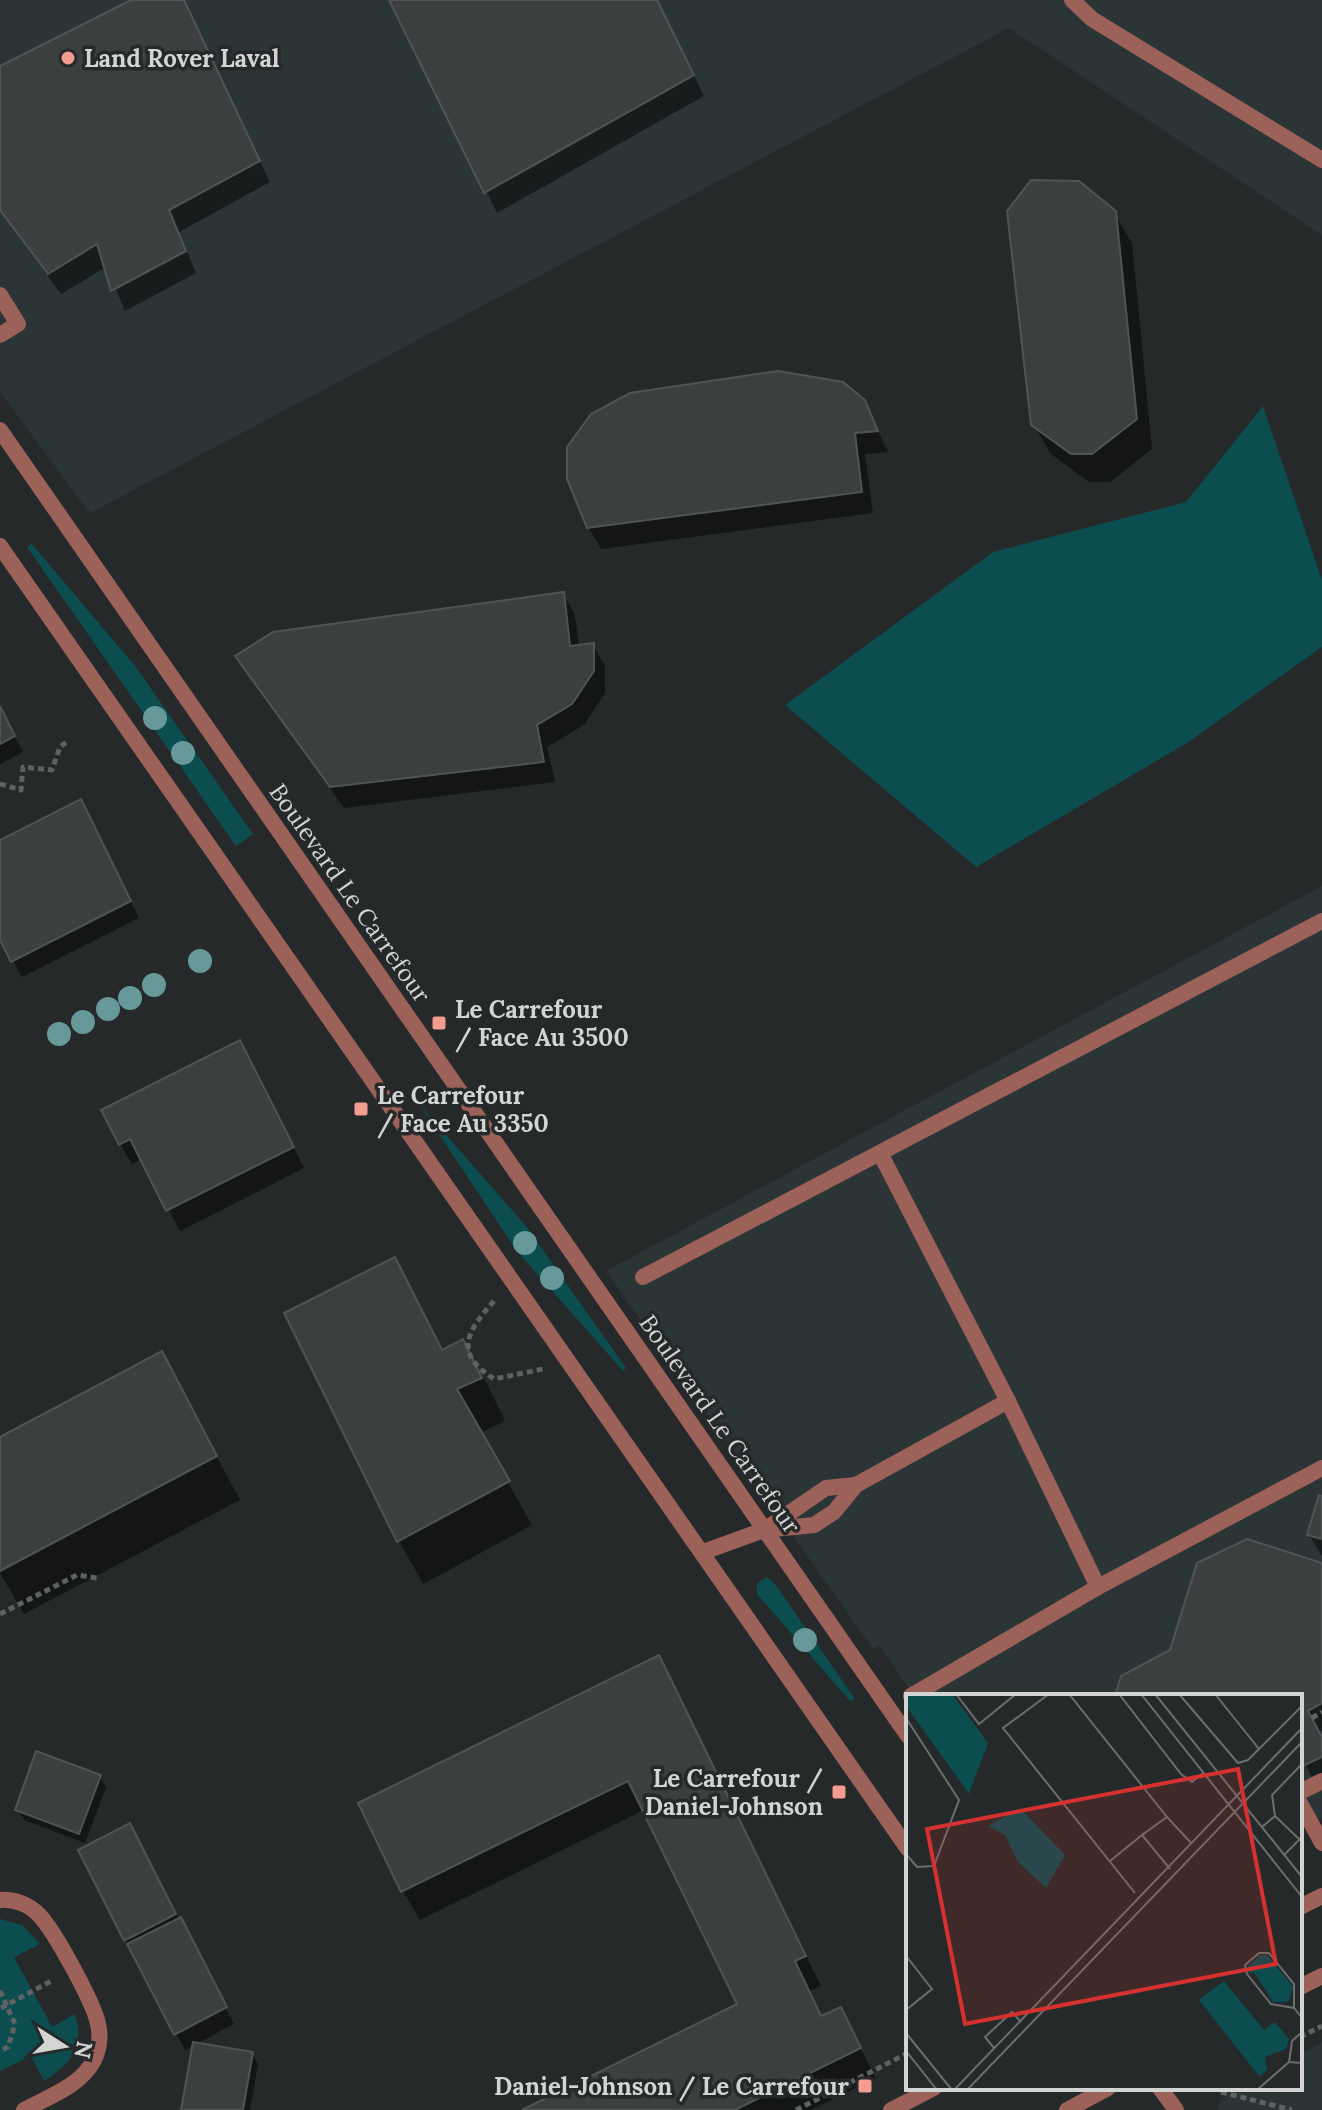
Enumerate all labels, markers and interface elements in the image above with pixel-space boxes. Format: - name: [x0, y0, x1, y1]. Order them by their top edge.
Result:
- place label: Land Rover Laval: [84, 43, 280, 74]
- marker: Land Rover Laval: [59, 49, 77, 67]
- street label: Boulevard Le Carrefour: [263, 777, 438, 1009]
- place label: Le Carrefour / Face Au 3500: [455, 994, 629, 1053]
- marker: Le Carrefour / Face Au 3500: [430, 1014, 448, 1032]
- place label: Le Carrefour / Face Au 3350: [377, 1080, 549, 1139]
- marker: Le Carrefour / Face Au 3350: [352, 1100, 370, 1118]
- street label: Boulevard Le Carrefour: [633, 1308, 808, 1540]
- inset map: [906, 1694, 1302, 2090]
- place label: Le Carrefour / Daniel-Johnson: [645, 1763, 823, 1822]
- marker: Le Carrefour / Daniel-Johnson: [830, 1783, 848, 1801]
- north arrow: [24, 2006, 104, 2086]
- text: N: [68, 2039, 99, 2061]
- place label: Daniel-Johnson / Le Carrefour: [494, 2071, 849, 2102]
- marker: Daniel-Johnson / Le Carrefour: [856, 2077, 874, 2095]

